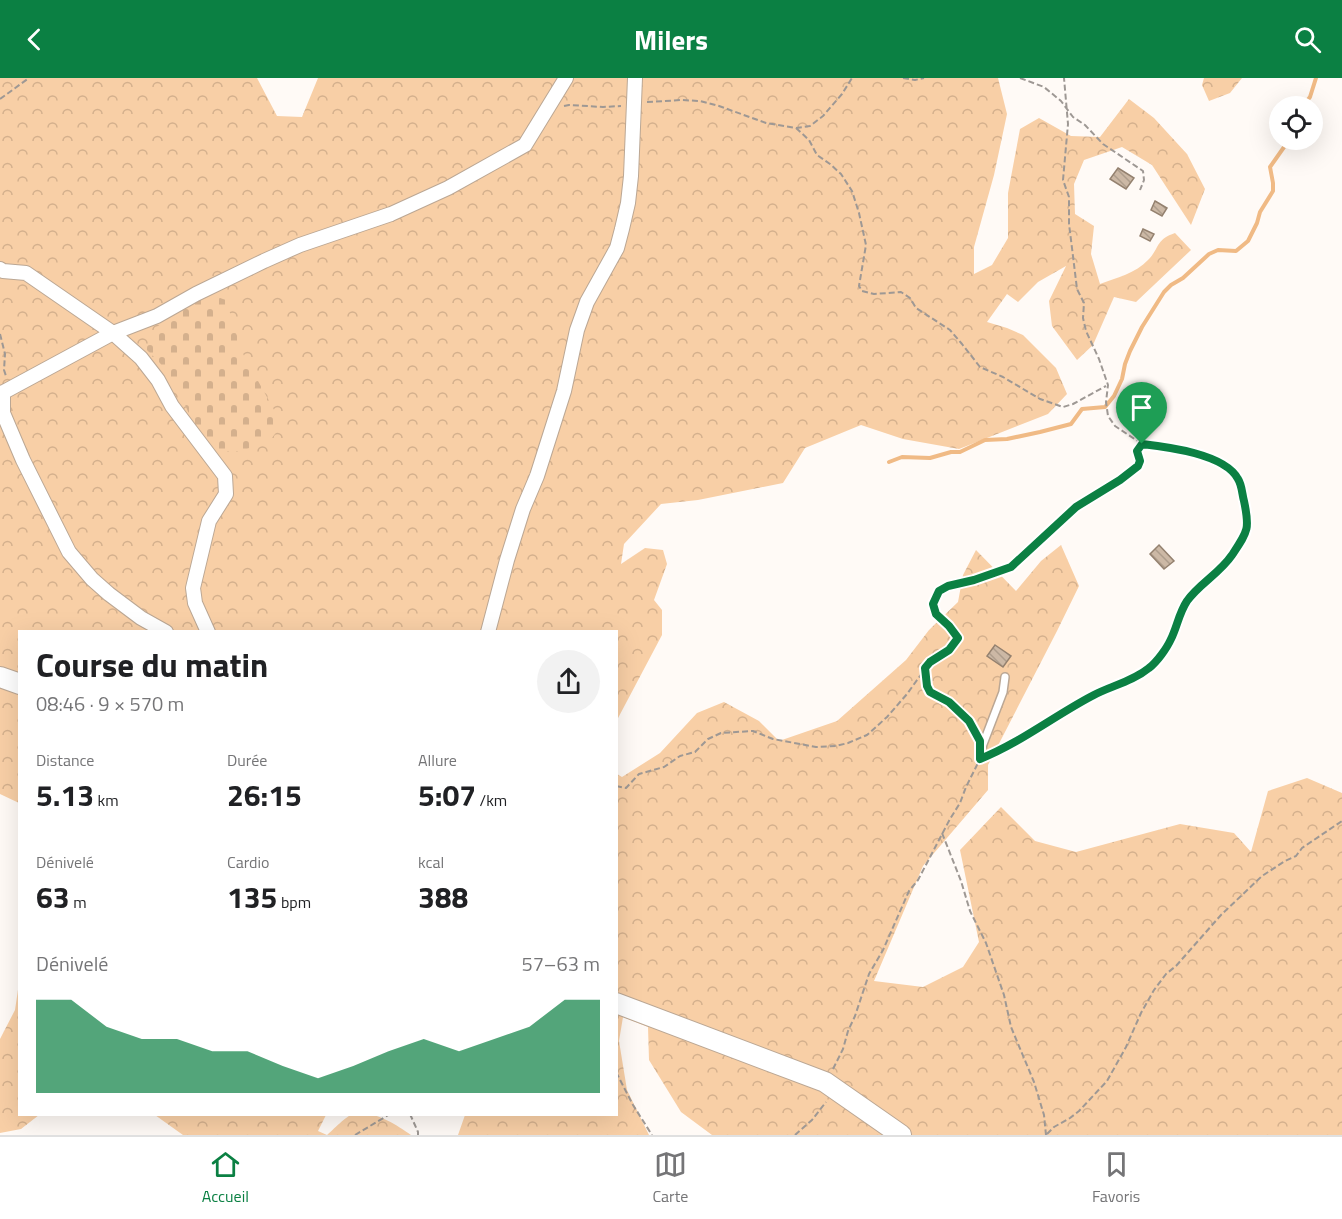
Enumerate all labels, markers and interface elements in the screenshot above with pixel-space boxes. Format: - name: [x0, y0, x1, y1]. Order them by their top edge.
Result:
- text: Milers: [634, 19, 708, 60]
- icon: back: [18, 23, 51, 56]
- icon: search: [1291, 23, 1324, 56]
- map controls: [1269, 96, 1323, 150]
- button: locate: [1269, 96, 1323, 150]
- pin: [1116, 382, 1167, 444]
- icon: arrive: [1125, 391, 1158, 424]
- text: Course du matin: [36, 640, 268, 690]
- button: share: [537, 650, 600, 713]
- text: 08:46 · 9 × 570 m: [36, 688, 184, 719]
- text: Distance: [36, 748, 94, 772]
- text: Durée: [227, 748, 267, 772]
- text: Allure: [418, 748, 457, 772]
- text: 5.13: [36, 772, 94, 818]
- text: 26:15: [227, 772, 302, 818]
- text: 5:07: [418, 772, 476, 818]
- text: km: [94, 788, 119, 812]
- text: /km: [476, 788, 507, 812]
- text: Dénivelé: [36, 850, 94, 874]
- text: Cardio: [227, 850, 269, 874]
- text: kcal: [418, 850, 444, 874]
- text: 63: [36, 874, 70, 920]
- text: 135: [227, 874, 277, 920]
- text: 388: [418, 874, 468, 920]
- text: m: [70, 890, 87, 914]
- text: bpm: [277, 890, 311, 914]
- text: Dénivelé: [36, 948, 108, 979]
- text: 57–63 m: [521, 948, 600, 979]
- tab: Accueil: [202, 1148, 249, 1208]
- tab: Carte: [652, 1148, 688, 1208]
- tab: Favoris: [1092, 1148, 1140, 1208]

